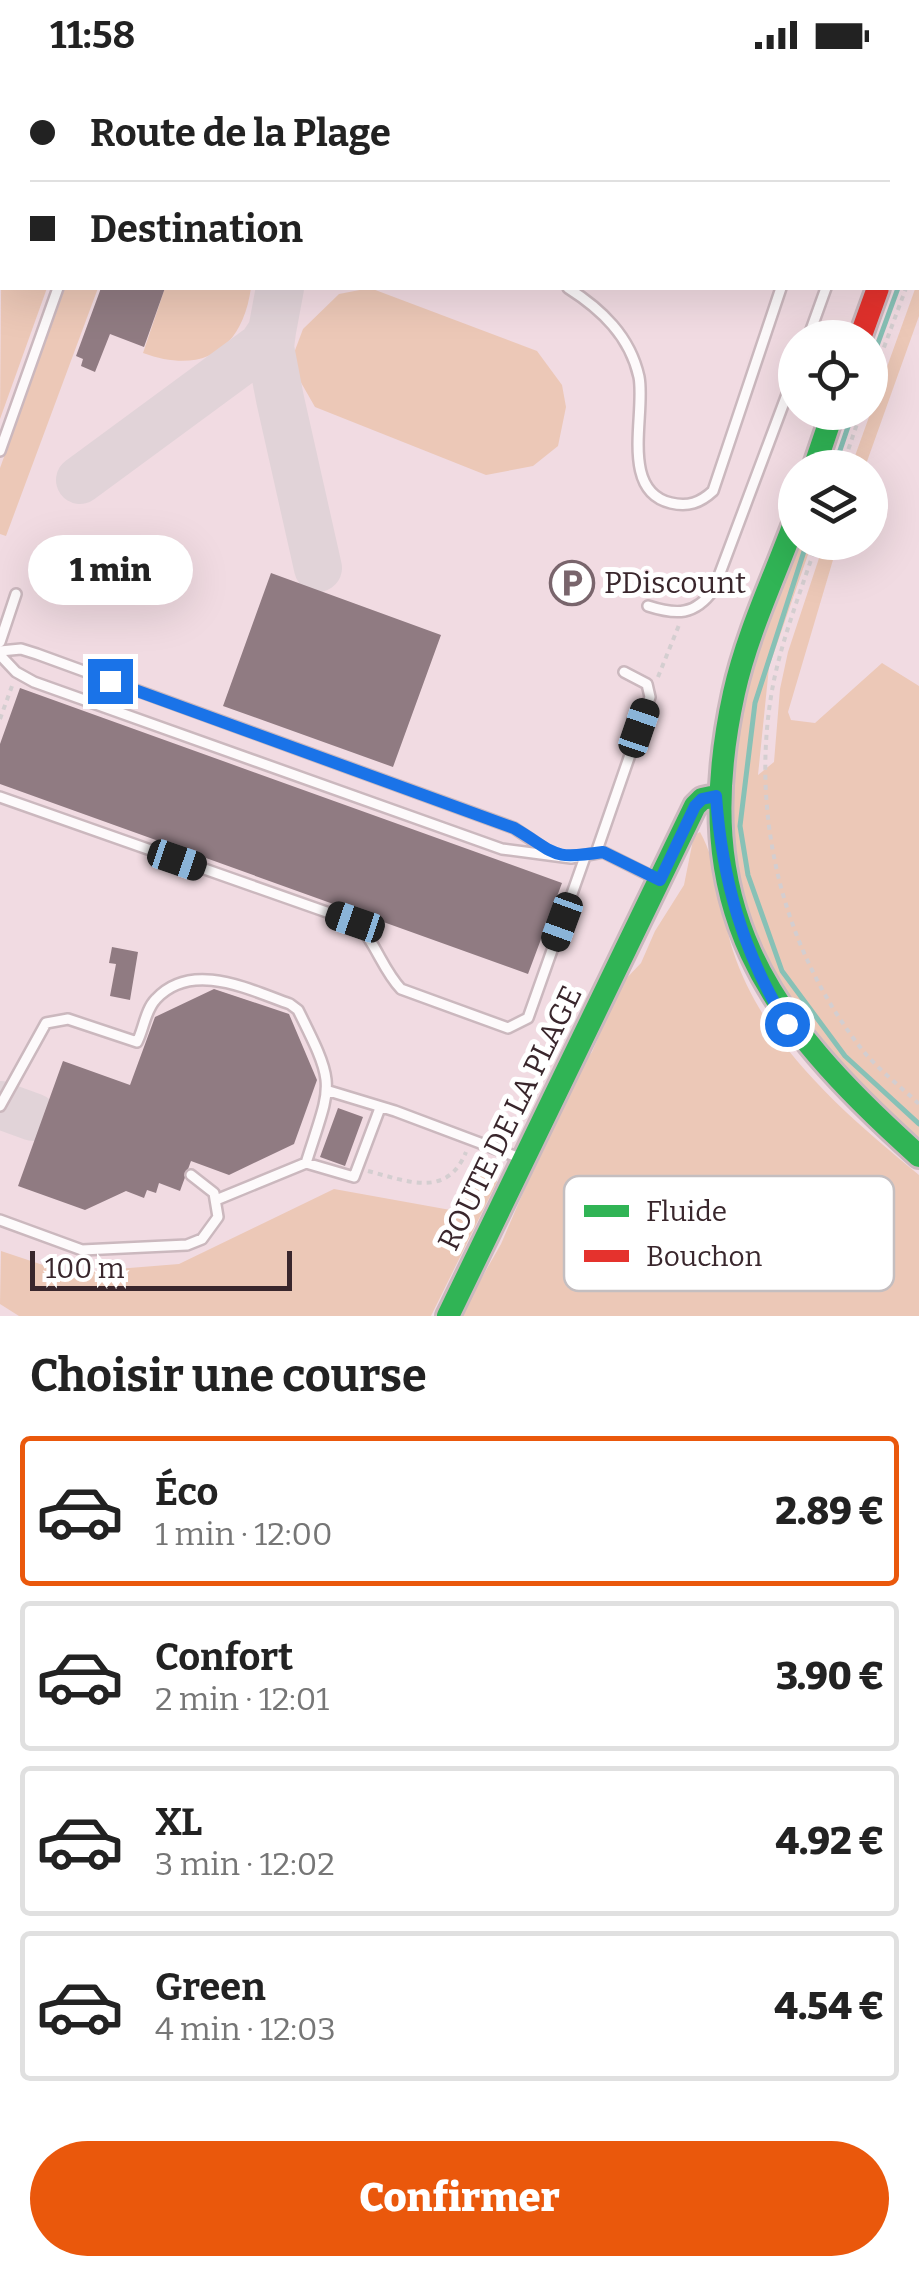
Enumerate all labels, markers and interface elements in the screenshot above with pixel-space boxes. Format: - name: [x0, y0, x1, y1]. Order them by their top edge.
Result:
- text: 11:58: [50, 12, 135, 58]
- text: Route de la Plage: [90, 110, 391, 156]
- text: Destination: [90, 206, 303, 252]
- map controls: [778, 320, 888, 560]
- button: locate: [778, 320, 888, 430]
- button: layers: [778, 450, 888, 560]
- callout: 1 min: [28, 536, 192, 606]
- text: 1 min: [70, 551, 151, 589]
- parking icon: PDiscount: [549, 560, 595, 606]
- place label: PDiscount: [604, 565, 746, 601]
- route end: [88, 659, 133, 704]
- car: [615, 695, 663, 761]
- car: [144, 836, 210, 884]
- car: [538, 889, 586, 955]
- car: [322, 898, 388, 946]
- street label: ROUTE DE LA PLAGE: [430, 980, 590, 1256]
- route start: [765, 1002, 810, 1047]
- legend: [564, 1176, 894, 1291]
- text: Fluide: [646, 1195, 727, 1228]
- text: Bouchon: [646, 1240, 763, 1273]
- scale bar: [30, 1246, 292, 1290]
- text: 100 m: [45, 1252, 125, 1285]
- text: Choisir une course: [30, 1349, 427, 1403]
- icon: car: [35, 1466, 125, 1556]
- text: Éco: [155, 1469, 218, 1515]
- text: 2.89 €: [775, 1488, 884, 1534]
- text: 1 min · 12:00: [155, 1515, 332, 1553]
- icon: car: [35, 1631, 125, 1721]
- text: Confort: [155, 1634, 293, 1680]
- text: 3.90 €: [776, 1653, 884, 1699]
- text: 2 min · 12:01: [155, 1680, 329, 1718]
- icon: car: [35, 1796, 125, 1886]
- text: XL: [155, 1799, 202, 1845]
- text: 4.92 €: [775, 1818, 884, 1864]
- text: 3 min · 12:02: [155, 1845, 335, 1883]
- icon: car: [35, 1961, 125, 2051]
- text: Green: [155, 1964, 266, 2010]
- text: 4.54 €: [774, 1983, 884, 2029]
- text: 4 min · 12:03: [155, 2010, 336, 2048]
- button: Confirmer: [30, 2141, 889, 2256]

